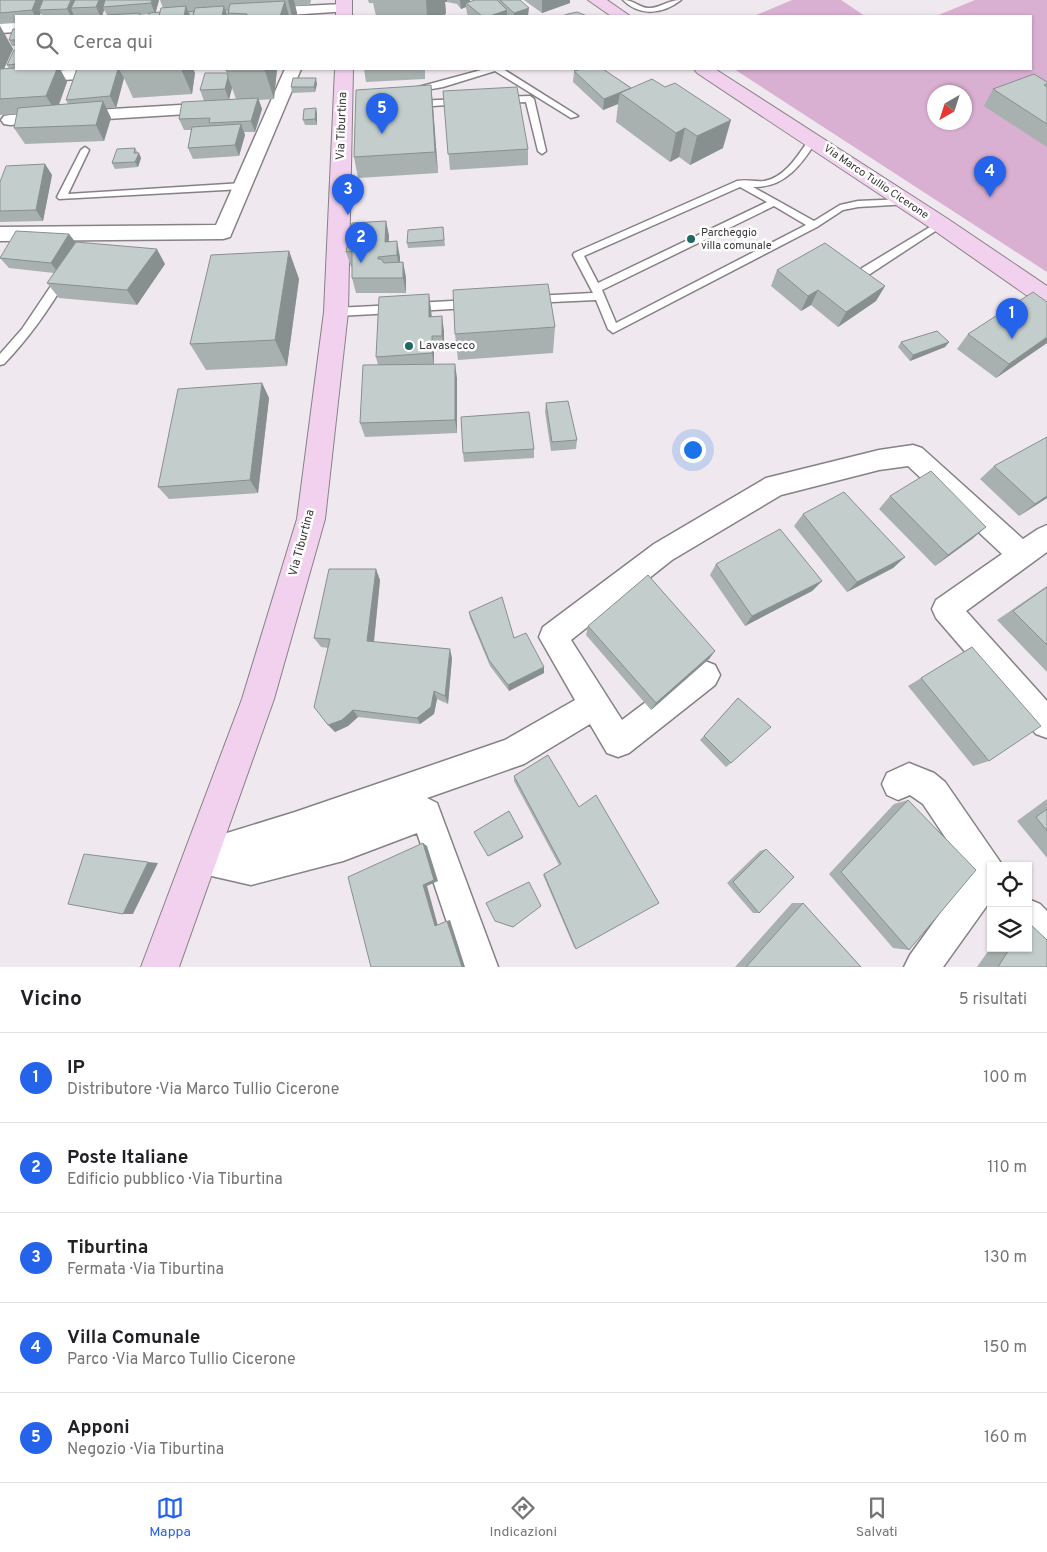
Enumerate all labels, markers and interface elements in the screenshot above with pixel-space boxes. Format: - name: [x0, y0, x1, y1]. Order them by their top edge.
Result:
- search box: [15, 15, 1032, 70]
- icon: search: [33, 29, 61, 57]
- text: Cerca qui: [73, 31, 153, 55]
- north arrow: [927, 85, 972, 130]
- street label: Via Tiburtina: [333, 91, 351, 161]
- pin: 5: [366, 93, 398, 134]
- street label: Via Marco Tullio Cicerone: [821, 142, 931, 223]
- pin: 4: [974, 156, 1006, 197]
- pin: 3: [332, 174, 364, 215]
- pin: 2: [345, 222, 377, 263]
- place label: Parcheggio villa comunale: [701, 226, 772, 253]
- marker: Parcheggio villa comunale: [685, 233, 697, 245]
- pin: 1: [996, 298, 1028, 339]
- place label: Lavasecco: [419, 338, 476, 354]
- marker: Lavasecco: [403, 340, 415, 352]
- your location: [680, 437, 706, 463]
- street label: Via Tiburtina: [285, 508, 319, 578]
- map controls: [987, 862, 1032, 952]
- button: locate: [987, 862, 1032, 907]
- button: layers: [987, 907, 1032, 952]
- text: Vicino: [20, 986, 82, 1013]
- text: 5 risultati: [959, 990, 1027, 1010]
- text: IP: [67, 1056, 85, 1080]
- text: 1: [33, 1068, 39, 1088]
- text: 100 m: [983, 1068, 1027, 1088]
- text: Distributore · Via Marco Tullio Cicerone: [67, 1080, 339, 1100]
- text: Poste Italiane: [67, 1146, 188, 1170]
- text: 2: [31, 1158, 41, 1178]
- text: 110 m: [987, 1158, 1027, 1178]
- text: Edificio pubblico · Via Tiburtina: [67, 1170, 283, 1190]
- text: Tiburtina: [67, 1236, 148, 1260]
- text: 3: [31, 1248, 41, 1268]
- text: 130 m: [984, 1248, 1027, 1268]
- text: Fermata · Via Tiburtina: [67, 1260, 224, 1280]
- text: Villa Comunale: [67, 1326, 200, 1350]
- text: 4: [31, 1338, 41, 1358]
- text: 150 m: [984, 1338, 1027, 1358]
- text: Parco · Via Marco Tullio Cicerone: [67, 1350, 296, 1370]
- text: Apponi: [67, 1416, 130, 1440]
- text: 5: [31, 1428, 41, 1448]
- text: 160 m: [984, 1428, 1027, 1448]
- text: Negozio · Via Tiburtina: [67, 1440, 224, 1460]
- tab: Mappa: [149, 1494, 191, 1541]
- tab: Indicazioni: [490, 1494, 557, 1541]
- tab: Salvati: [856, 1494, 898, 1541]

